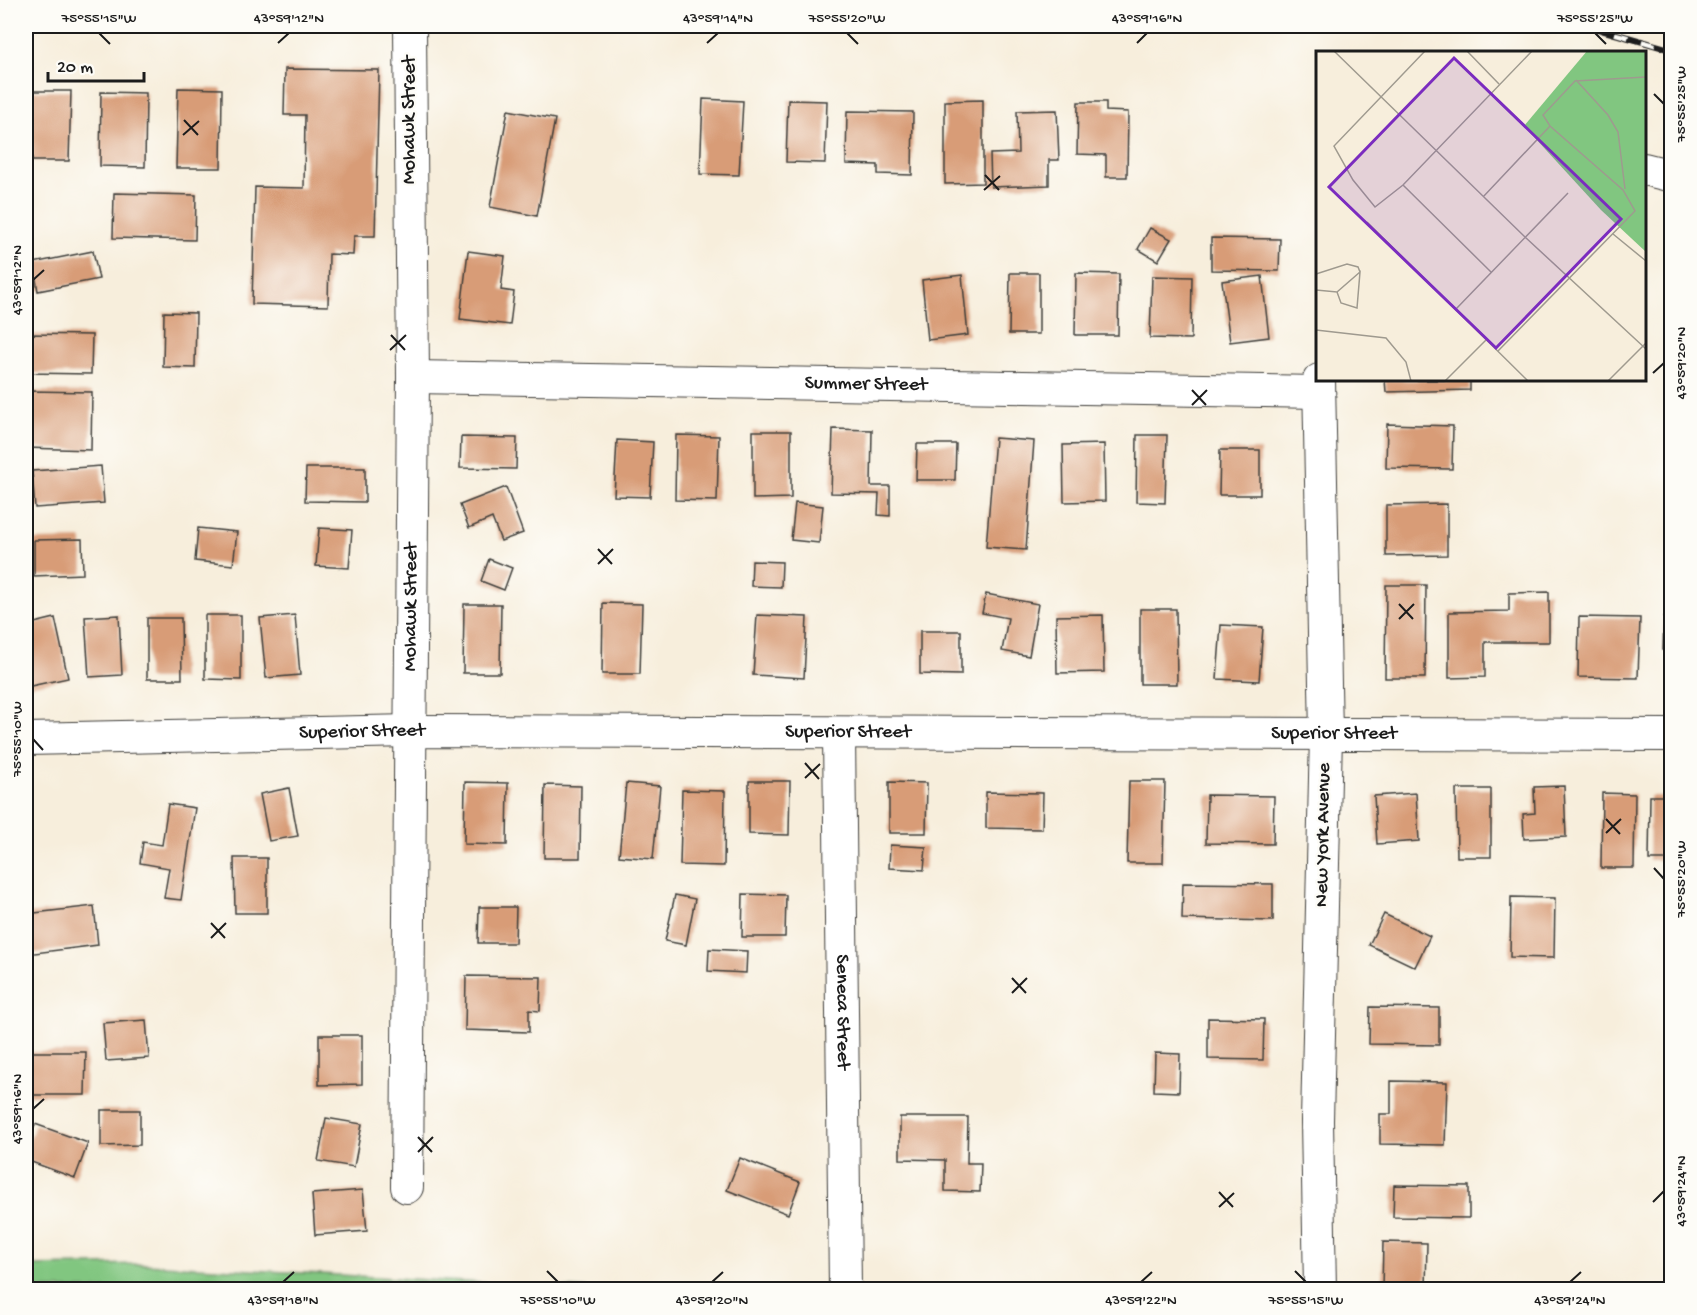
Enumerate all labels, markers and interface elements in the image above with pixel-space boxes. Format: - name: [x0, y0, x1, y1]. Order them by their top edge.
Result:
- text: 75°55'15"W: [61, 10, 137, 28]
- text: 43°59'12"N: [254, 10, 324, 28]
- text: 43°59'14"N: [683, 10, 753, 28]
- text: 75°55'20"W: [808, 10, 886, 28]
- text: 43°59'16"N: [1112, 10, 1182, 28]
- text: 75°55'25"W: [1556, 10, 1633, 28]
- scale bar: [48, 45, 144, 83]
- inset map: [1316, 51, 1646, 381]
- street label: Mohawk Street: [399, 54, 422, 184]
- text: 20 m: [57, 58, 93, 79]
- text: 75°55'25"W: [1673, 66, 1691, 143]
- text: 43°59'12"N: [9, 245, 27, 315]
- text: 43°59'20"N: [1673, 326, 1691, 399]
- street label: Summer Street: [804, 372, 929, 397]
- street label: Mohawk Street: [399, 541, 423, 671]
- text: 75°55'10"W: [9, 701, 27, 778]
- street label: Superior Street: [299, 719, 427, 745]
- street label: Superior Street: [785, 721, 913, 744]
- street label: Superior Street: [1271, 722, 1399, 746]
- street label: New York Avenue: [1311, 762, 1337, 907]
- text: 75°55'20"W: [1673, 840, 1691, 918]
- street label: Seneca Street: [830, 954, 854, 1072]
- text: 43°59'16"N: [9, 1074, 27, 1144]
- text: 43°59'24"N: [1673, 1155, 1691, 1227]
- text: 43°59'18"N: [247, 1292, 319, 1310]
- text: 75°55'10"W: [519, 1292, 596, 1310]
- text: 43°59'20"N: [676, 1292, 749, 1310]
- text: 43°59'22"N: [1105, 1292, 1177, 1310]
- text: 75°55'15"W: [1268, 1292, 1344, 1310]
- text: 43°59'24"N: [1534, 1292, 1606, 1310]

